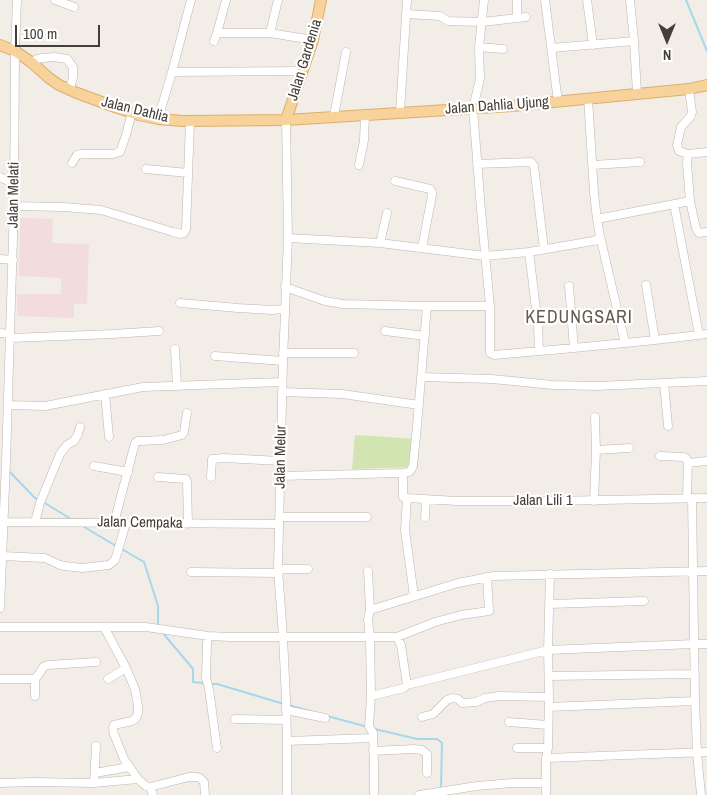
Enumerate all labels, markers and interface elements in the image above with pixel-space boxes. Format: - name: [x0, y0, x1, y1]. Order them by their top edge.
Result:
- scale bar: [18, 15, 102, 47]
- north arrow: [642, 15, 692, 65]
- street label: Jalan Gardenia: [284, 17, 326, 103]
- text: 100 m: [23, 23, 57, 44]
- text: N: [663, 46, 671, 64]
- street label: Jalan Dahlia: [100, 93, 170, 127]
- street label: Jalan Dahlia Ujung: [445, 93, 549, 119]
- street label: Jalan Melati: [4, 162, 24, 228]
- district label: KEDUNGSARI: [524, 307, 634, 329]
- street label: Jalan Melur: [271, 425, 291, 489]
- street label: Jalan Lili 1: [513, 492, 573, 510]
- street label: Jalan Cempaka: [97, 513, 183, 533]

